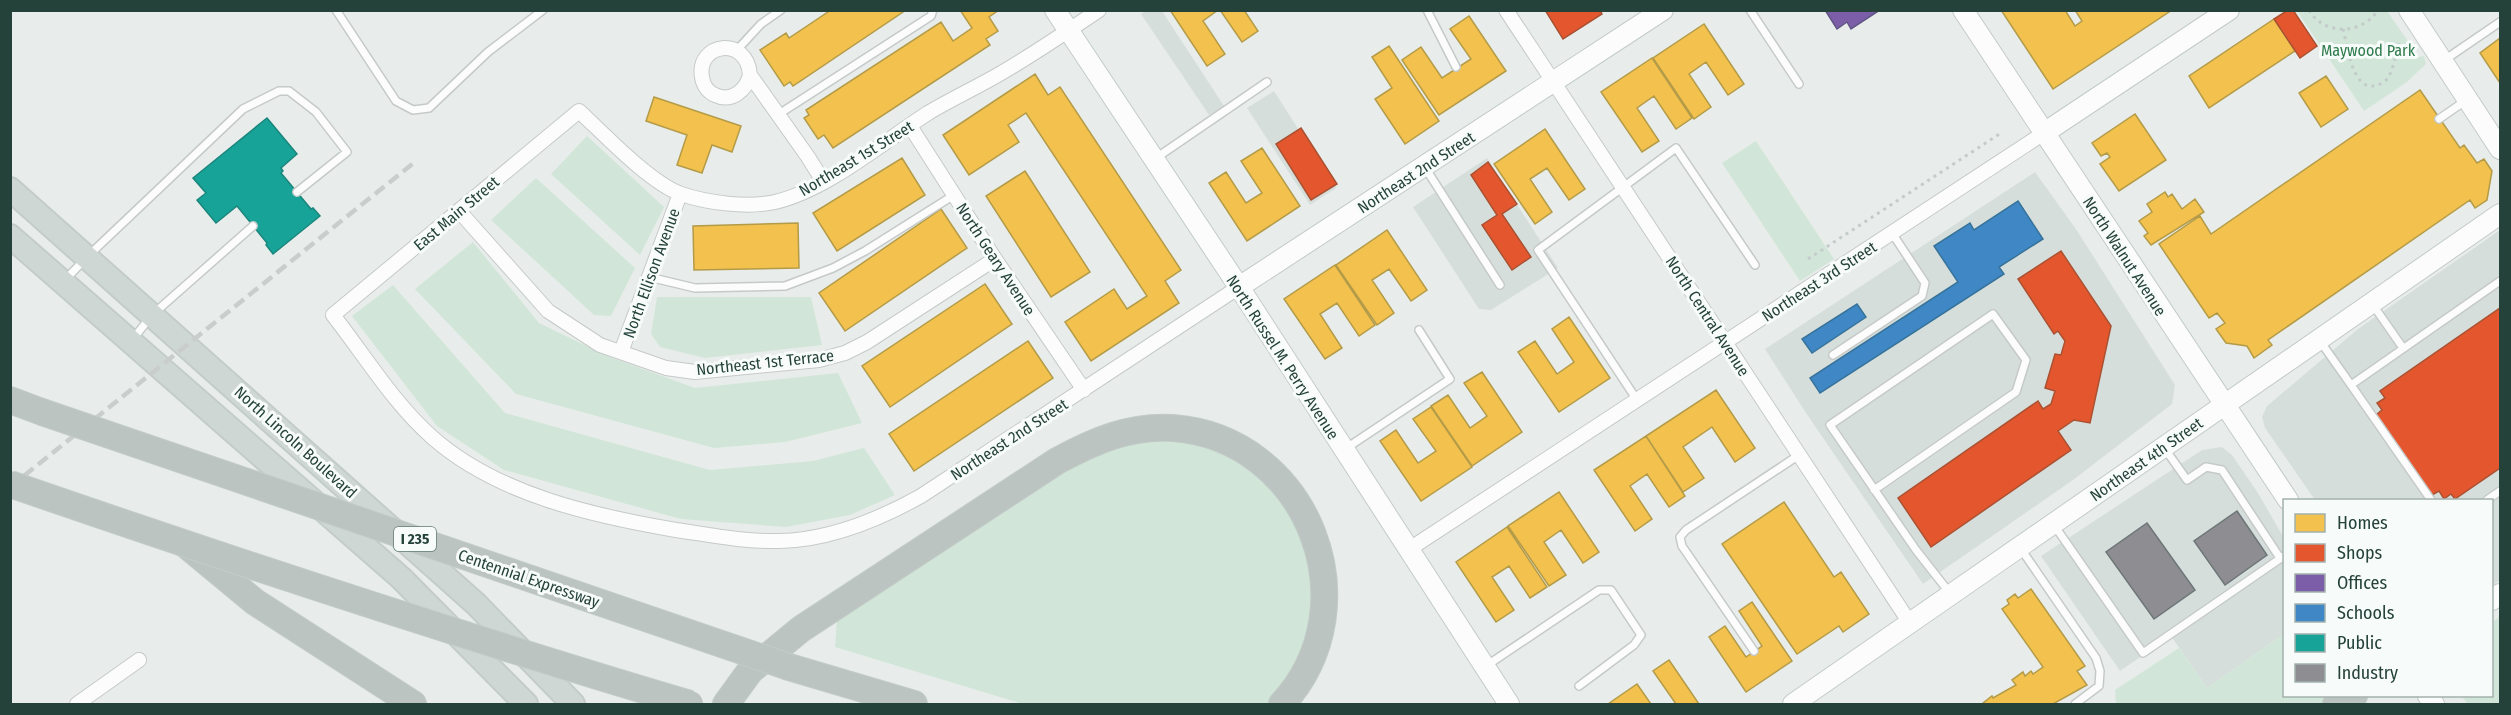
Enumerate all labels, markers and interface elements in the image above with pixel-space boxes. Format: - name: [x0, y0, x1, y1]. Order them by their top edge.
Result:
- park label: Maywood Park: [2321, 41, 2416, 60]
- street label: Northeast 1st Street: [796, 116, 918, 200]
- street label: Northeast 2nd Street: [1354, 127, 1479, 217]
- street label: East Main Street: [410, 172, 503, 255]
- street label: North Walnut Avenue: [2079, 193, 2170, 320]
- street label: North Geary Avenue: [952, 199, 1039, 319]
- street label: North Ellison Avenue: [619, 206, 684, 341]
- street label: Northeast 3rd Street: [1758, 237, 1881, 326]
- street label: North Central Avenue: [1662, 253, 1754, 380]
- street label: North Russel M. Perry Avenue: [1222, 272, 1343, 443]
- street label: Northeast 1st Terrace: [695, 346, 835, 379]
- street label: North Lincoln Boulevard: [231, 382, 361, 502]
- street label: Northeast 2nd Street: [947, 394, 1072, 484]
- street label: Northeast 4th Street: [2086, 413, 2207, 505]
- legend: [2283, 499, 2493, 697]
- text: Homes: [2337, 512, 2388, 534]
- road number: I 235: [394, 527, 436, 551]
- text: Shops: [2337, 542, 2382, 564]
- street label: Centennial Expressway: [456, 545, 603, 612]
- text: Offices: [2337, 572, 2387, 594]
- text: Schools: [2337, 602, 2395, 624]
- text: Public: [2337, 632, 2382, 654]
- text: Industry: [2337, 662, 2398, 684]

